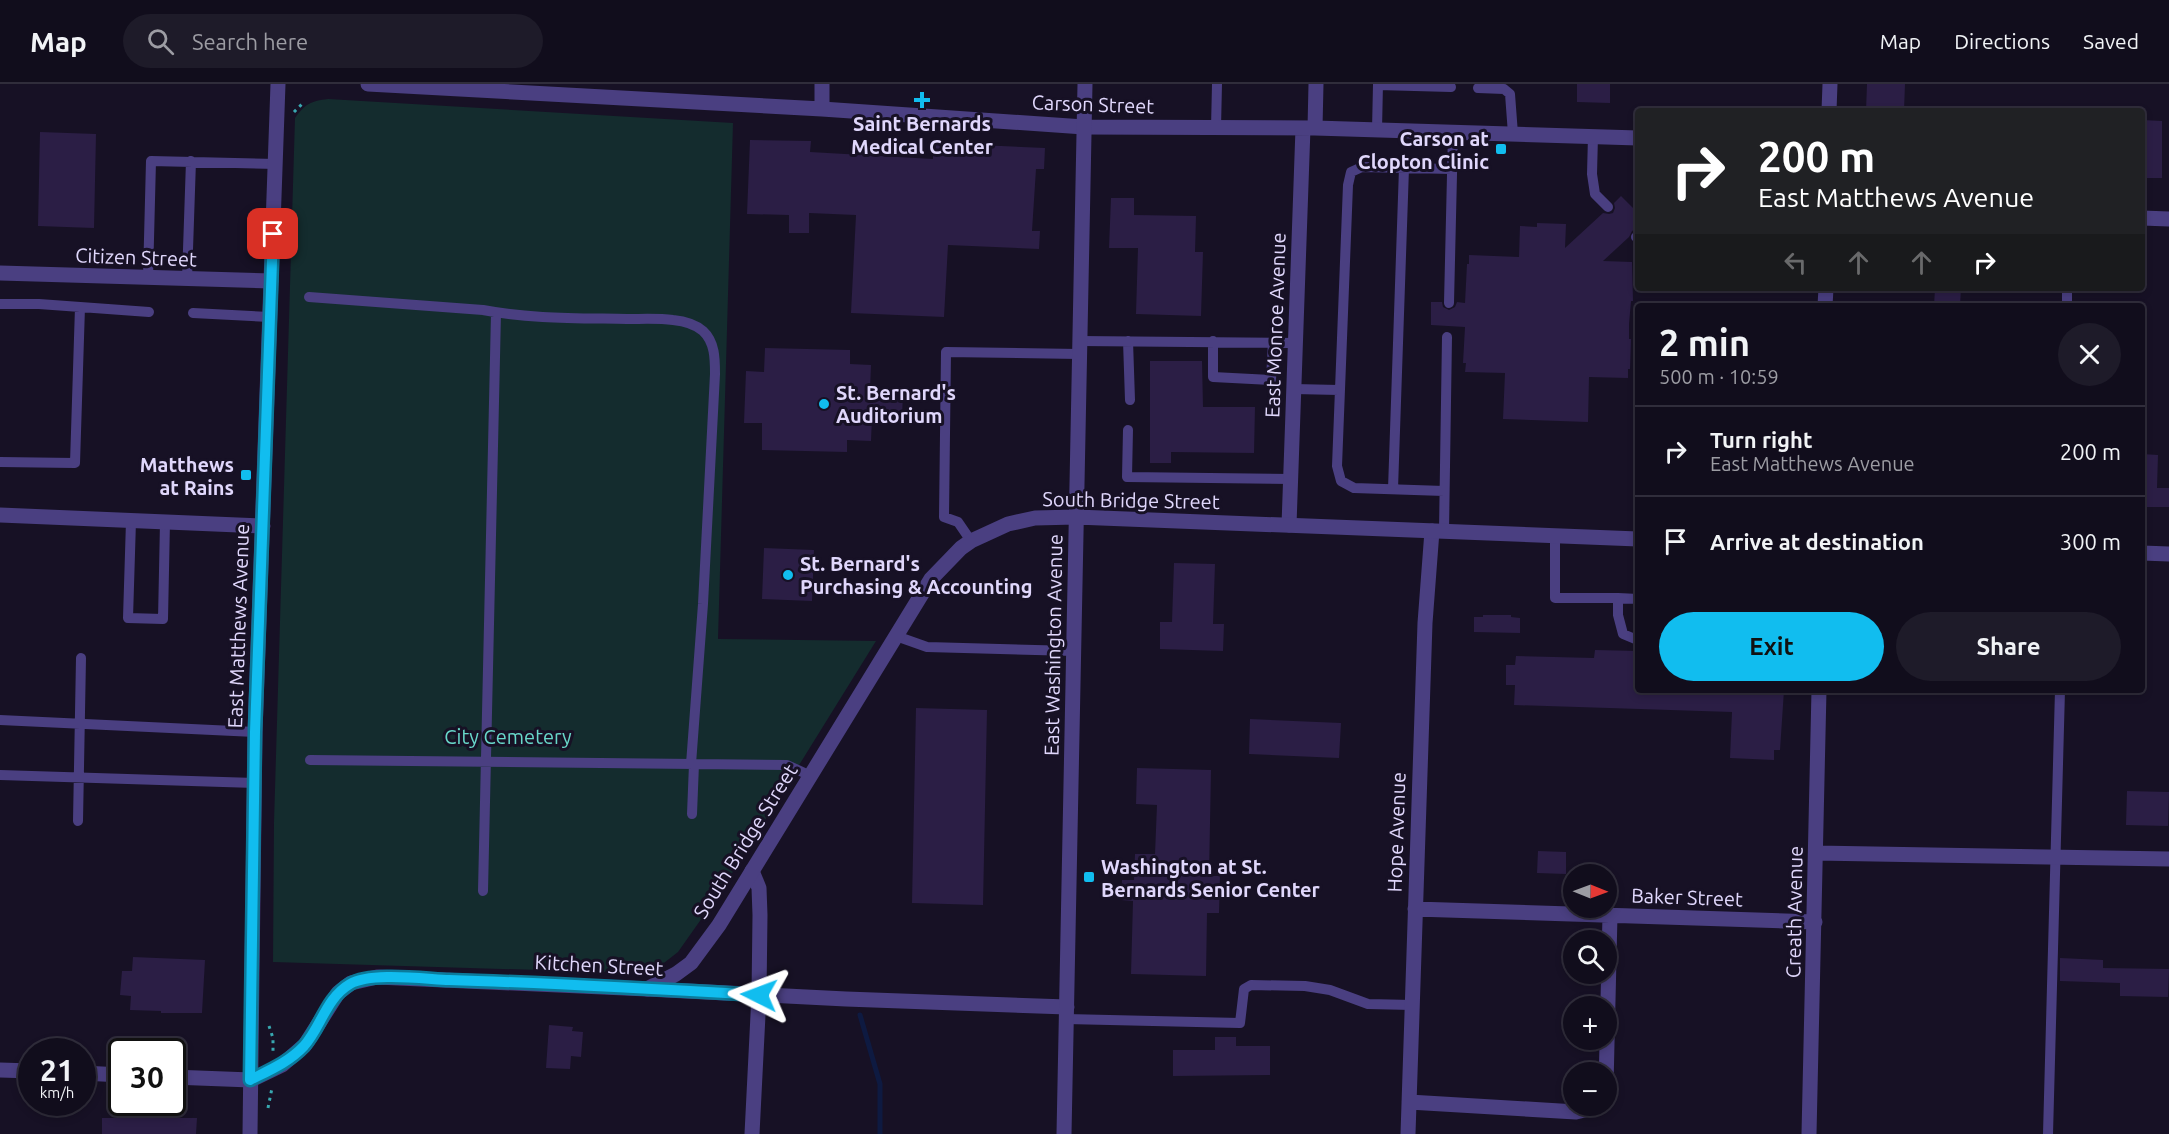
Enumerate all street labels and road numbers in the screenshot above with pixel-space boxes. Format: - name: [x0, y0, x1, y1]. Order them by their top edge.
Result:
- street label: Carson Street: [1031, 90, 1155, 118]
- street label: East Monroe Avenue: [1260, 232, 1290, 418]
- street label: Citizen Street: [75, 243, 197, 271]
- street label: South Bridge Street: [1042, 487, 1220, 513]
- street label: East Matthews Avenue: [223, 523, 253, 729]
- street label: East Washington Avenue: [1040, 534, 1066, 756]
- street label: South Bridge Street: [688, 760, 802, 922]
- street label: Hope Avenue: [1382, 771, 1410, 893]
- street label: Creath Avenue: [1781, 846, 1807, 978]
- street label: Baker Street: [1631, 884, 1743, 910]
- street label: Kitchen Street: [534, 950, 664, 980]

